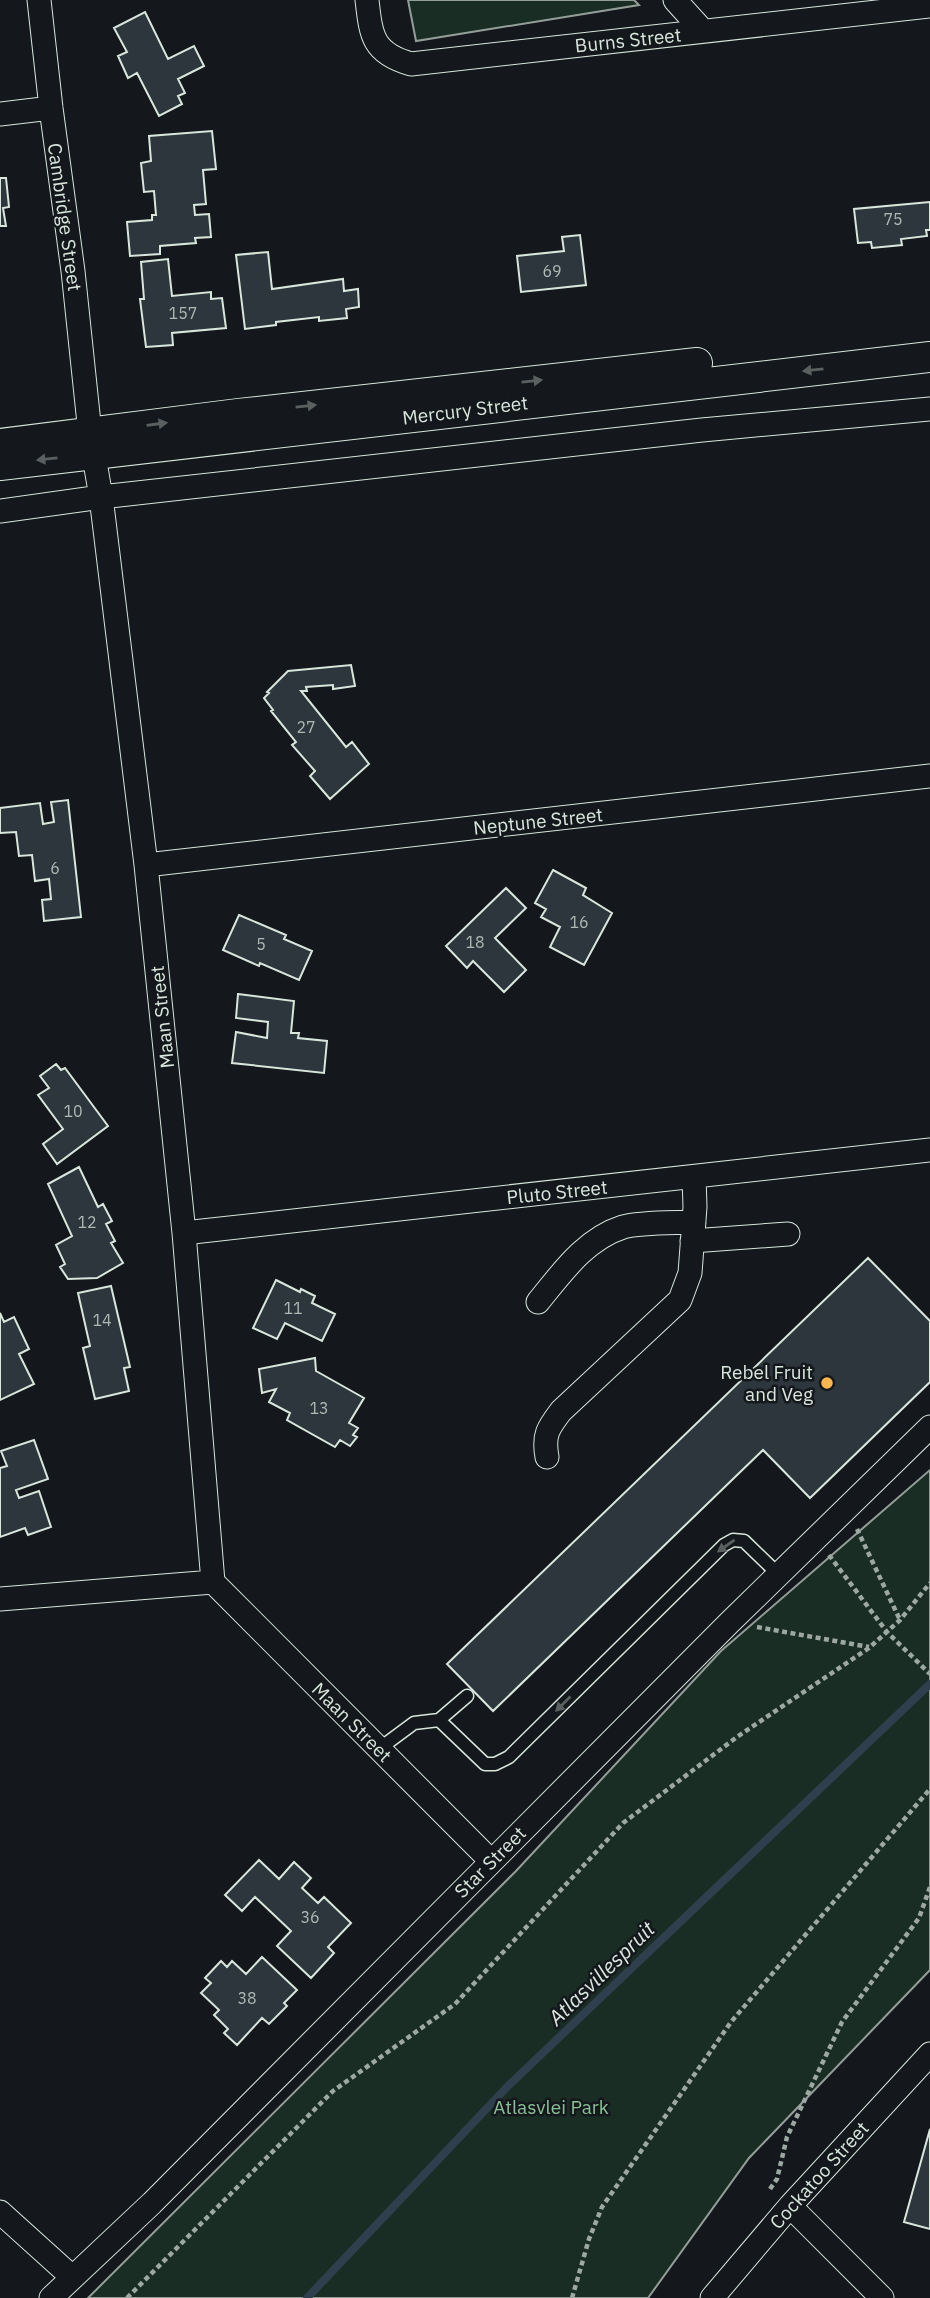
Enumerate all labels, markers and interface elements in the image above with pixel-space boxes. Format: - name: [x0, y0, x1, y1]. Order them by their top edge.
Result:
- street label: Burns Street: [574, 22, 682, 58]
- street label: Cambridge Street: [43, 141, 87, 293]
- house number: 75: [883, 209, 903, 229]
- house number: 69: [542, 261, 562, 281]
- house number: 157: [169, 303, 197, 323]
- one-way arrow: [802, 365, 824, 376]
- one-way arrow: [521, 375, 543, 386]
- street label: Mercury Street: [401, 390, 529, 430]
- one-way arrow: [295, 400, 317, 411]
- one-way arrow: [146, 419, 168, 430]
- one-way arrow: [36, 454, 58, 465]
- house number: 27: [296, 717, 316, 737]
- street label: Neptune Street: [472, 802, 604, 840]
- house number: 6: [50, 858, 60, 878]
- house number: 16: [569, 912, 589, 932]
- house number: 18: [465, 932, 485, 952]
- house number: 5: [256, 934, 266, 954]
- street label: Maan Street: [145, 964, 179, 1070]
- house number: 10: [63, 1101, 83, 1121]
- street label: Pluto Street: [505, 1175, 609, 1209]
- house number: 12: [77, 1212, 97, 1232]
- house number: 11: [283, 1298, 303, 1318]
- house number: 14: [92, 1310, 112, 1330]
- place label: Rebel Fruit and Veg: [720, 1360, 813, 1406]
- marker: Rebel Fruit and Veg: [819, 1375, 835, 1391]
- house number: 13: [309, 1398, 329, 1418]
- one-way arrow: [716, 1539, 735, 1553]
- street label: Maan Street: [307, 1677, 397, 1767]
- one-way arrow: [554, 1696, 571, 1713]
- street label: Star Street: [449, 1821, 531, 1903]
- house number: 36: [300, 1907, 320, 1927]
- water label: Atlasvillespruit: [541, 1914, 661, 2032]
- house number: 38: [237, 1988, 257, 2008]
- park label: Atlasvlei Park: [493, 2095, 609, 2119]
- street label: Cockatoo Street: [764, 2116, 874, 2234]

